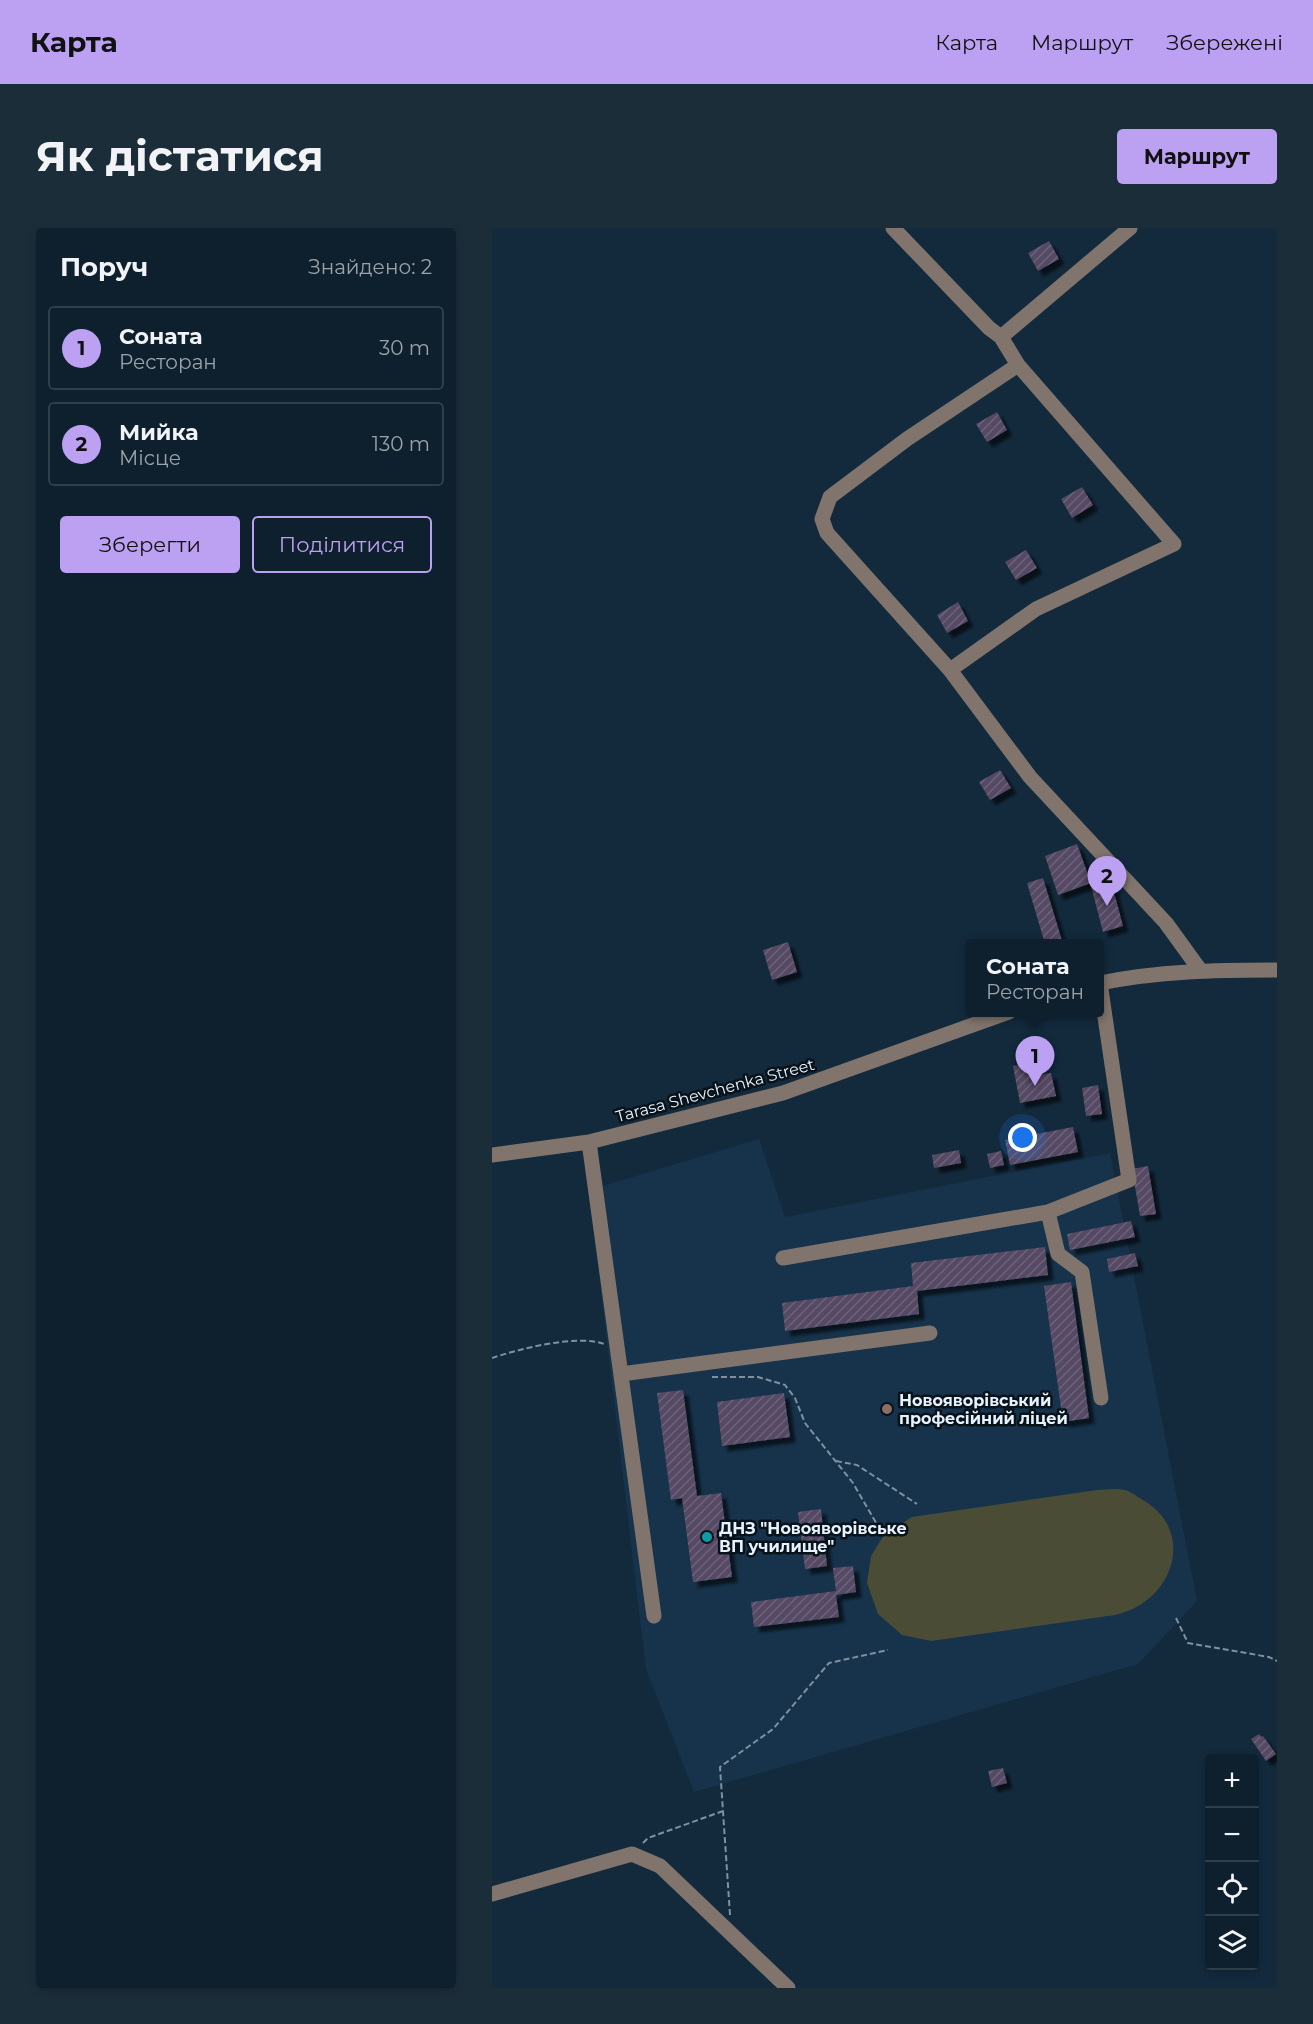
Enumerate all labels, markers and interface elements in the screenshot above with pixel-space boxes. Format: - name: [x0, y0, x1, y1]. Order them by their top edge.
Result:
- text: Карта: [30, 25, 118, 59]
- text: Карта: [935, 30, 998, 55]
- text: Маршрут: [1031, 30, 1133, 55]
- text: Збережені: [1166, 30, 1283, 55]
- button: Маршрут: [1117, 129, 1277, 184]
- text: Як дістатися: [36, 130, 324, 182]
- text: Поруч: [60, 251, 148, 283]
- text: Знайдено: 2: [308, 255, 432, 279]
- text: Соната: [119, 323, 203, 350]
- text: 1: [78, 336, 85, 360]
- text: 30 m: [379, 336, 430, 360]
- text: Ресторан: [119, 350, 217, 374]
- text: Мийка: [119, 419, 199, 446]
- text: 2: [76, 432, 87, 456]
- text: 130 m: [372, 432, 430, 456]
- text: Місце: [119, 446, 181, 470]
- button: Зберегти: [60, 516, 240, 573]
- button: Поділитися: [252, 516, 432, 573]
- pin: 2: [1088, 856, 1126, 906]
- popup: [966, 939, 1104, 1017]
- text: Соната: [986, 953, 1070, 980]
- text: Ресторан: [986, 980, 1084, 1004]
- pin: 1: [1016, 1036, 1054, 1086]
- street label: Tarasa Shevchenka Street: [614, 1055, 817, 1126]
- your location: [1008, 1123, 1037, 1152]
- place label: Новояворівський професійний ліцей: [899, 1391, 1068, 1428]
- marker: Новояворівський професійний ліцей: [880, 1402, 894, 1416]
- place label: ДНЗ "Новояворівське ВП училище": [719, 1519, 907, 1556]
- marker: ДНЗ "Новояворівське ВП училище": [700, 1530, 714, 1544]
- map controls: [1205, 1754, 1259, 1970]
- button: +: [1205, 1754, 1259, 1808]
- button: −: [1205, 1808, 1259, 1862]
- button: locate: [1205, 1862, 1259, 1916]
- button: layers: [1205, 1916, 1259, 1970]

